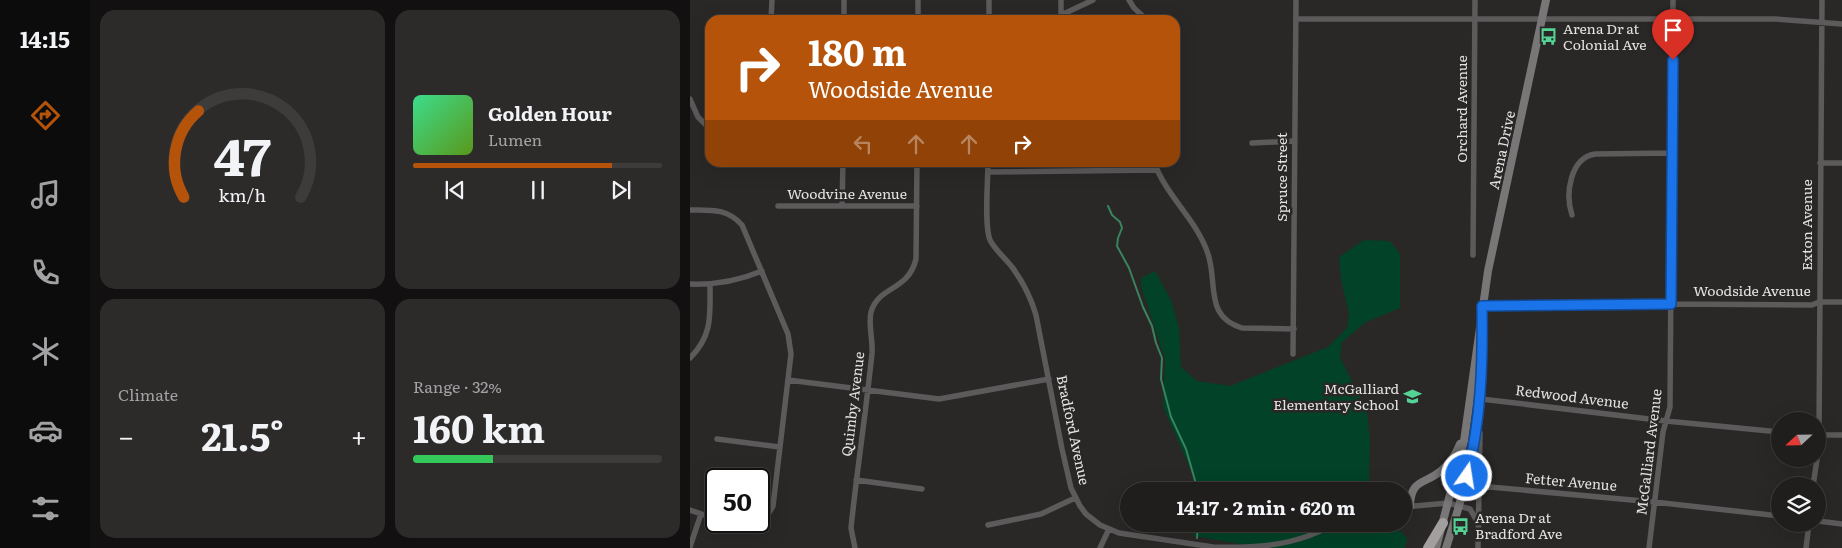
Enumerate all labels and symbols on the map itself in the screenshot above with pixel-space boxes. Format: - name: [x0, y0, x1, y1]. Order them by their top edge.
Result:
- pin: [1652, 9, 1694, 60]
- place label: Arena Dr at Colonial Ave: [1563, 18, 1647, 54]
- bus stop icon: Arena Dr at Colonial Ave: [1539, 27, 1559, 47]
- street label: Orchard Avenue: [1451, 55, 1471, 163]
- street label: Arena Drive: [1483, 109, 1519, 191]
- street label: Spruce Street: [1271, 132, 1291, 222]
- street label: Exton Avenue: [1796, 179, 1816, 271]
- street label: Woodvine Avenue: [787, 183, 907, 203]
- street label: Woodside Avenue: [1693, 280, 1811, 300]
- street label: Quimby Avenue: [836, 350, 868, 458]
- street label: Bradford Avenue: [1053, 373, 1095, 487]
- place label: McGalliard Elementary School: [1273, 378, 1399, 414]
- street label: Redwood Avenue: [1514, 379, 1630, 413]
- school or university icon: McGalliard Elementary School: [1403, 387, 1423, 407]
- street label: McGalliard Avenue: [1630, 388, 1666, 516]
- north arrow: [1771, 412, 1826, 468]
- position arrow: [1440, 449, 1492, 501]
- street label: Fetter Avenue: [1524, 467, 1618, 495]
- speed limit sign: 50: [705, 468, 770, 533]
- place label: Arena Dr at Bradford Ave: [1475, 507, 1562, 543]
- bus stop icon: Arena Dr at Bradford Ave: [1451, 516, 1471, 536]

